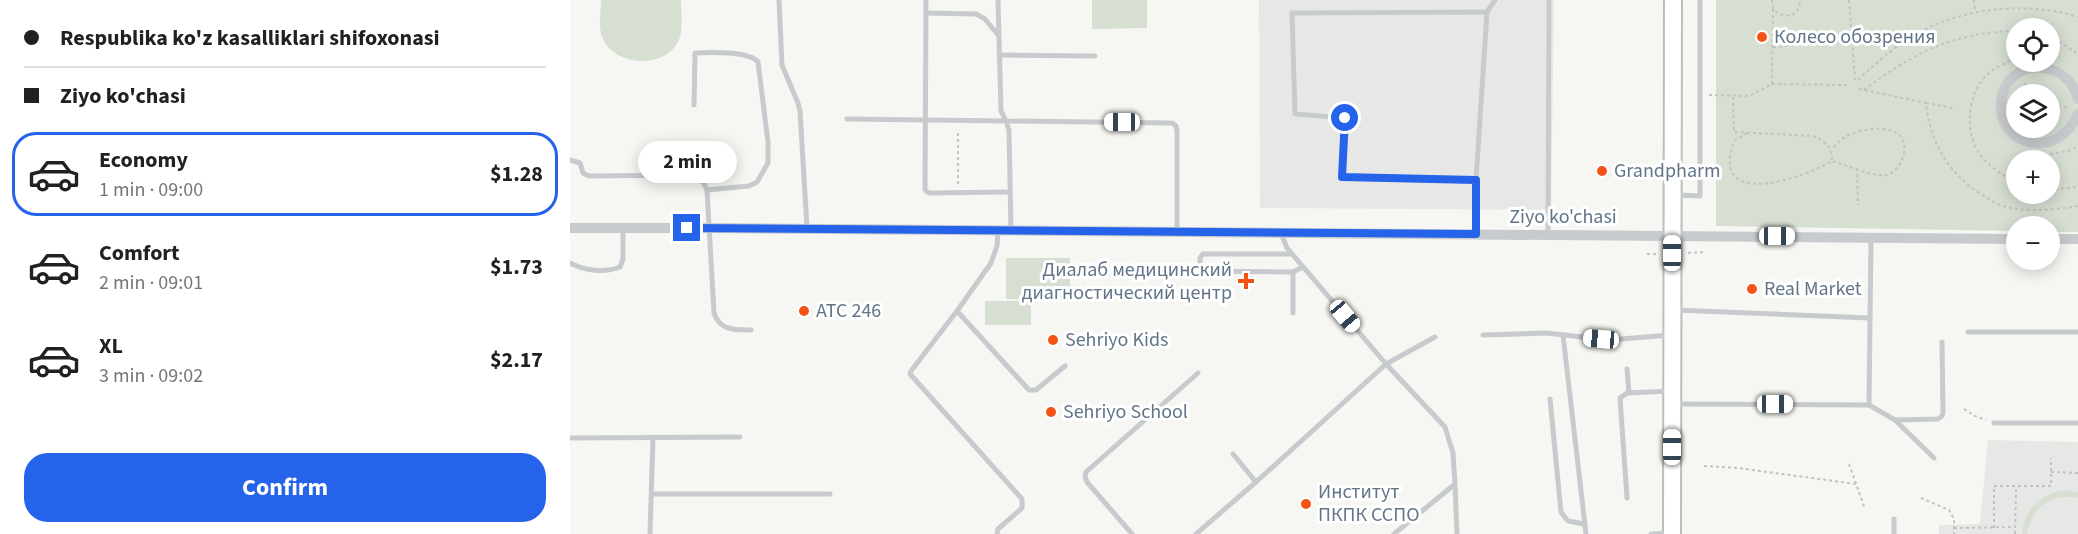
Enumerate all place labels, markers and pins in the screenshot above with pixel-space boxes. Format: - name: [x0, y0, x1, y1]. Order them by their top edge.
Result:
- place label: Колесо обозрения: [1774, 23, 1936, 51]
- marker: Колесо обозрения: [1755, 30, 1769, 44]
- place label: Grandpharm: [1614, 157, 1721, 185]
- marker: Grandpharm: [1595, 164, 1609, 178]
- place label: Диалаб медицинский диагностический центр: [1022, 256, 1232, 307]
- marker: Диалаб медицинский диагностический центр: [1237, 272, 1255, 290]
- place label: Real Market: [1764, 275, 1862, 303]
- marker: Real Market: [1745, 282, 1759, 296]
- place label: АТС 246: [816, 297, 881, 325]
- marker: АТС 246: [797, 304, 811, 318]
- place label: Sehriyo Kids: [1065, 326, 1168, 354]
- marker: Sehriyo Kids: [1046, 333, 1060, 347]
- place label: Sehriyo School: [1063, 398, 1188, 426]
- marker: Sehriyo School: [1044, 405, 1058, 419]
- place label: Институт ПКПК ССПО: [1318, 478, 1419, 529]
- marker: Институт ПКПК ССПО: [1299, 497, 1313, 511]

